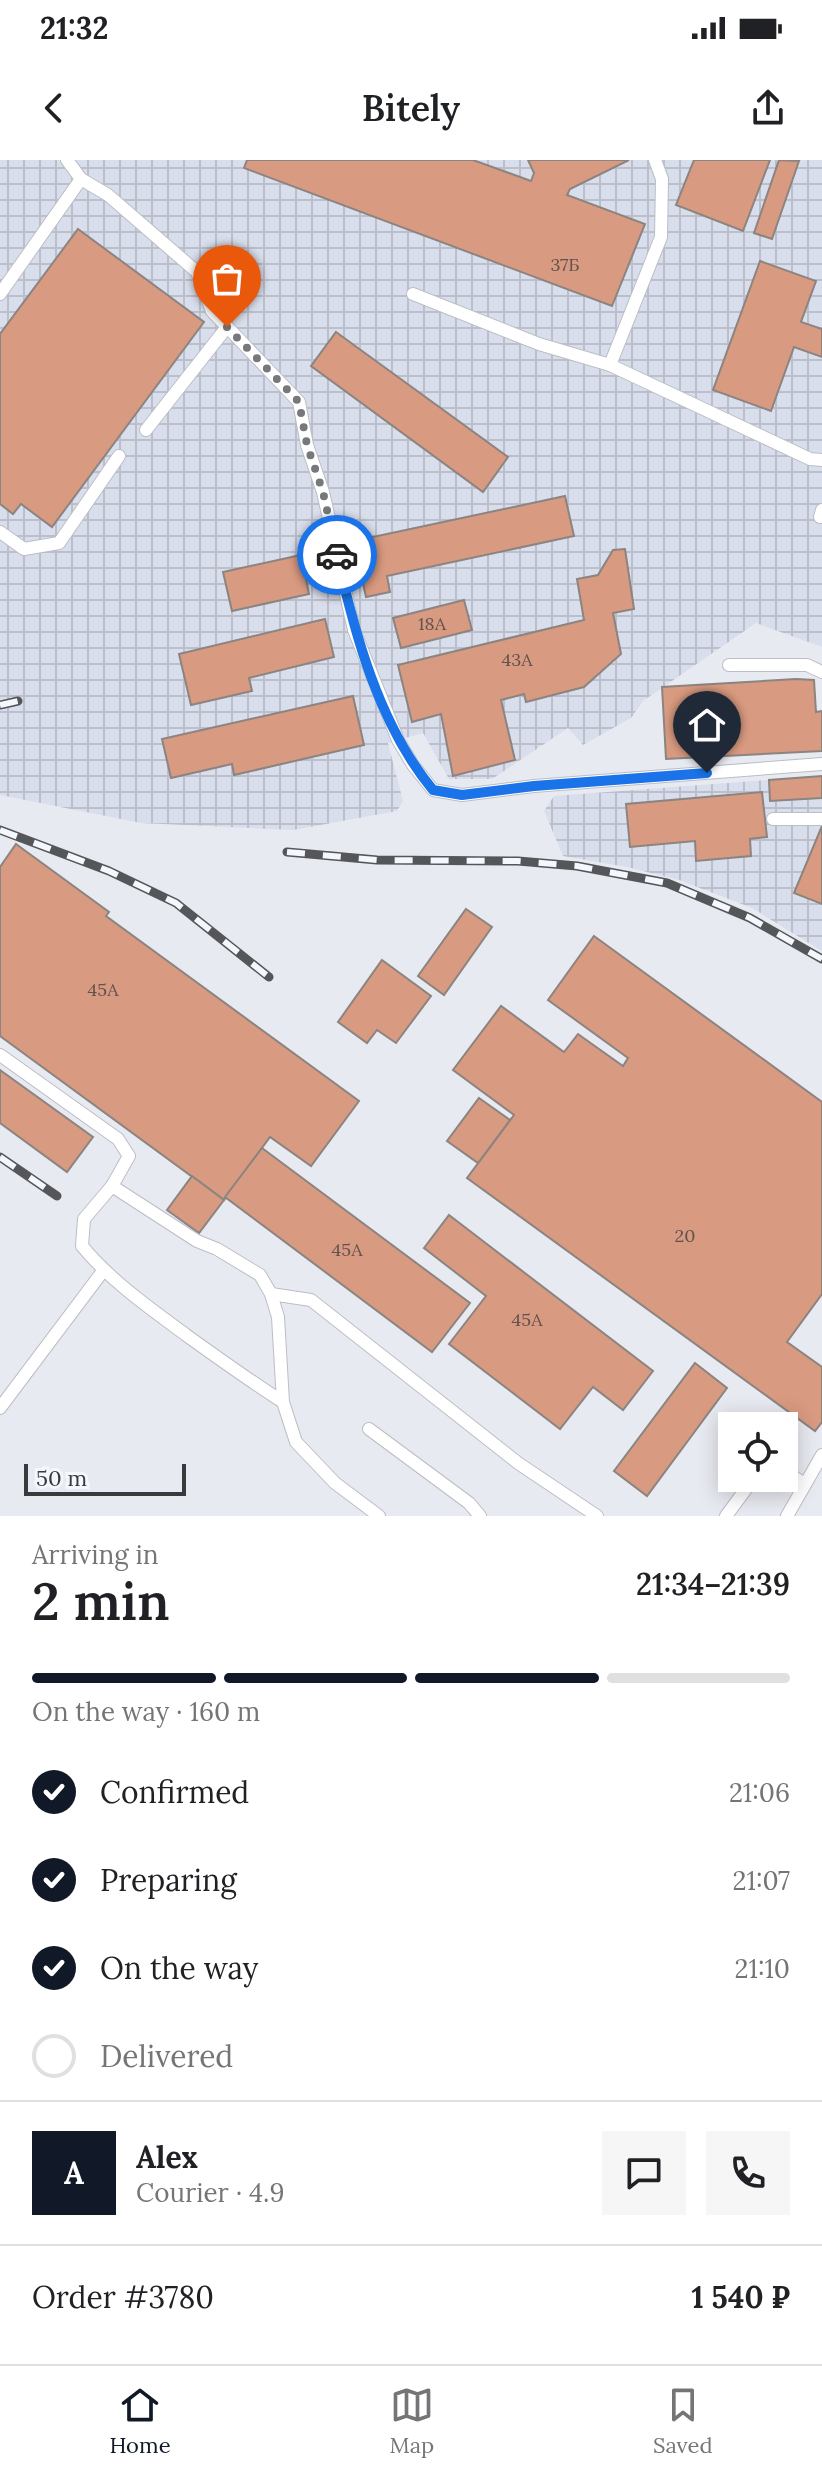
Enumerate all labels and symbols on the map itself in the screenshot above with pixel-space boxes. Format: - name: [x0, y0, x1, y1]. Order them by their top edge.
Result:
- pin: [193, 245, 261, 327]
- house number: 37Б: [550, 253, 580, 276]
- courier: [297, 515, 377, 595]
- house number: 18А: [418, 612, 447, 635]
- house number: 43А: [501, 648, 533, 671]
- pin: [673, 691, 741, 773]
- house number: 45А: [88, 978, 119, 1001]
- house number: 20: [675, 1224, 695, 1247]
- house number: 45А: [332, 1238, 363, 1261]
- house number: 45А: [512, 1308, 543, 1331]
- scale bar: [24, 1460, 186, 1496]

